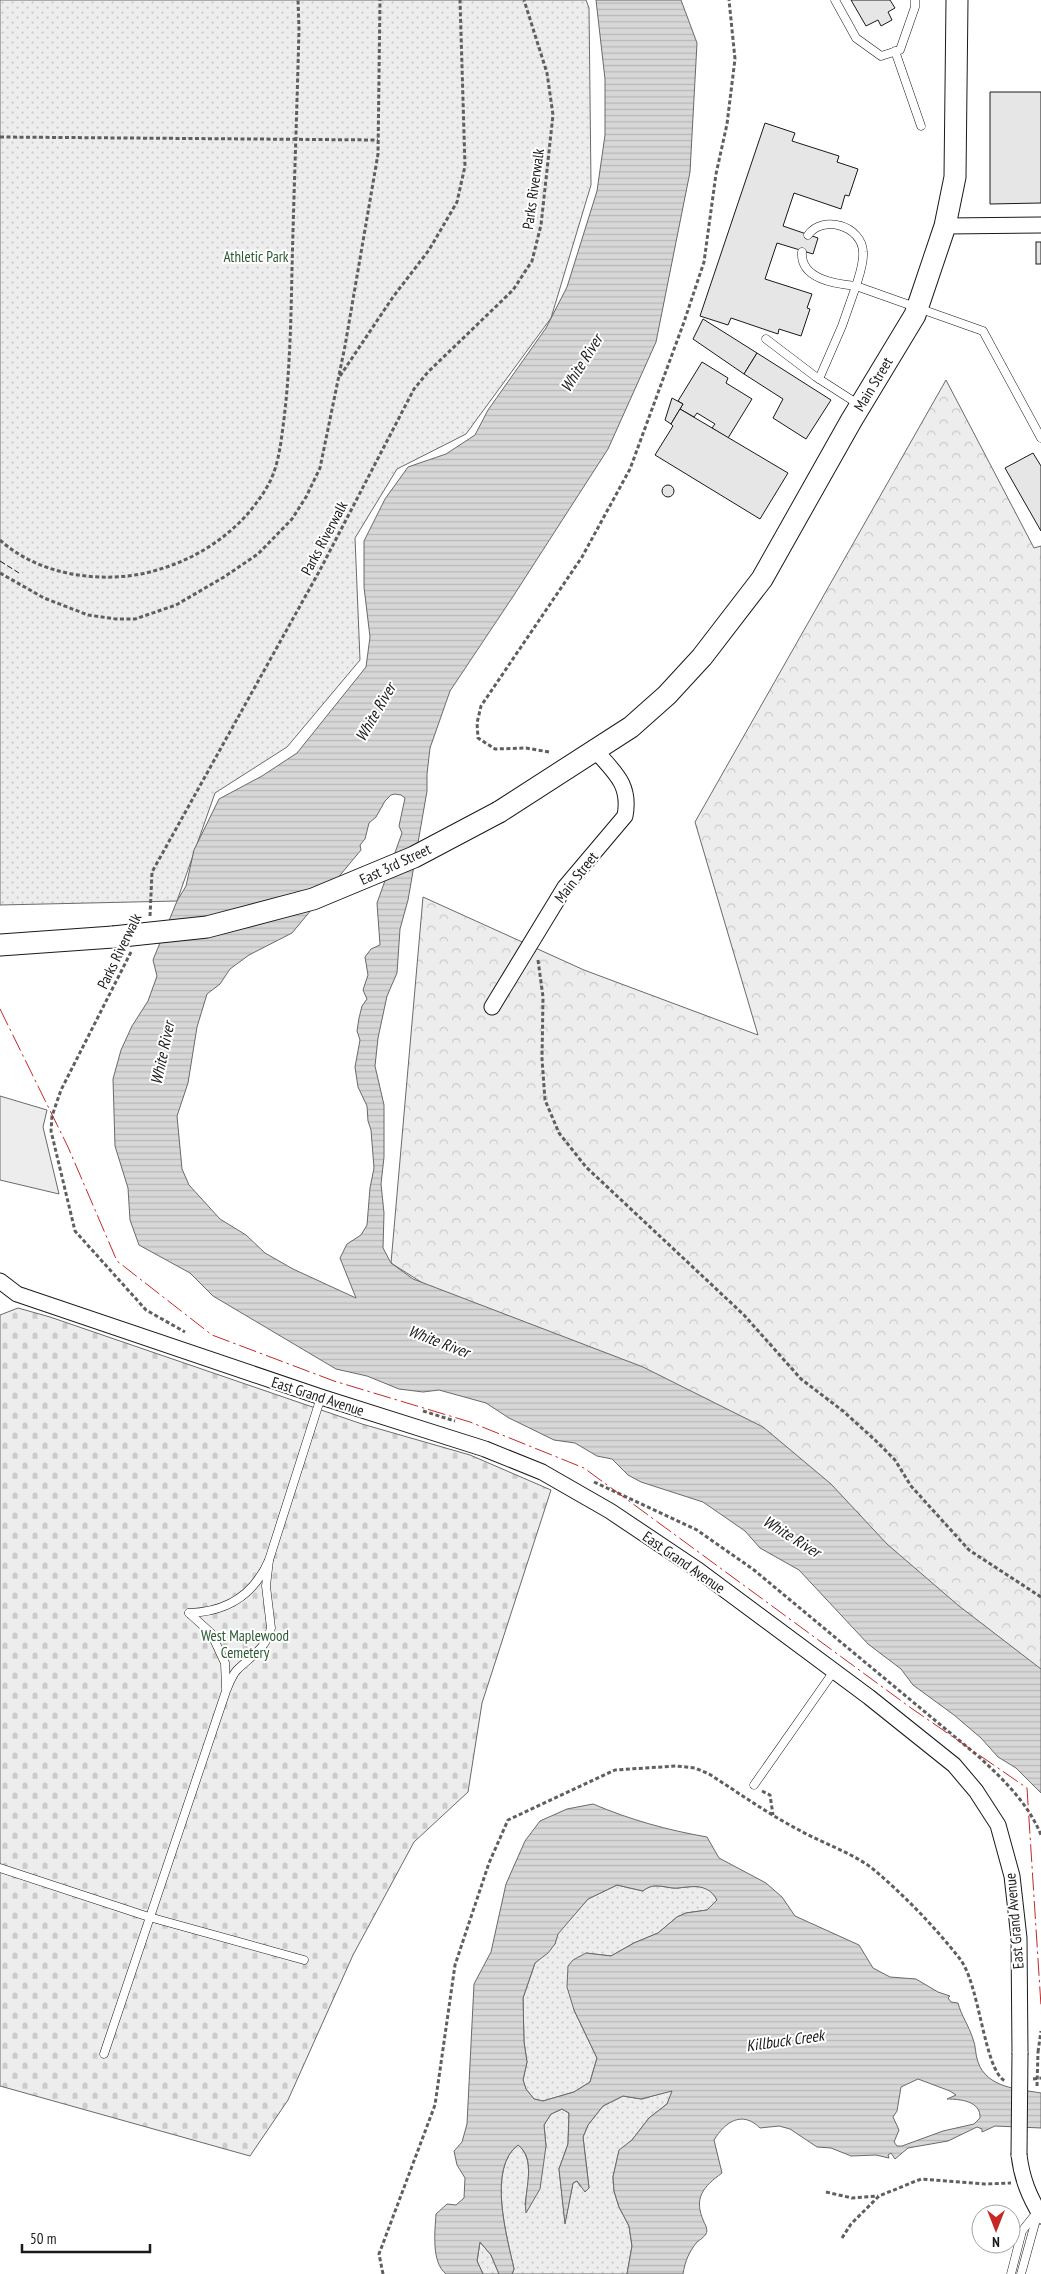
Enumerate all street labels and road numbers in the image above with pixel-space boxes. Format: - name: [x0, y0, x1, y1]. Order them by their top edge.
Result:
- street label: Parks Riverwalk: [518, 147, 548, 231]
- street label: Main Street: [849, 354, 897, 414]
- street label: Parks Riverwalk: [297, 498, 352, 578]
- street label: East 3rd Street: [356, 839, 434, 889]
- street label: Main Street: [550, 848, 602, 906]
- street label: Parks Riverwalk: [93, 910, 145, 992]
- street label: East Grand Avenue: [269, 1372, 367, 1420]
- street label: East Grand Avenue: [639, 1527, 729, 1597]
- street label: East Grand Avenue: [1000, 1872, 1028, 1970]

